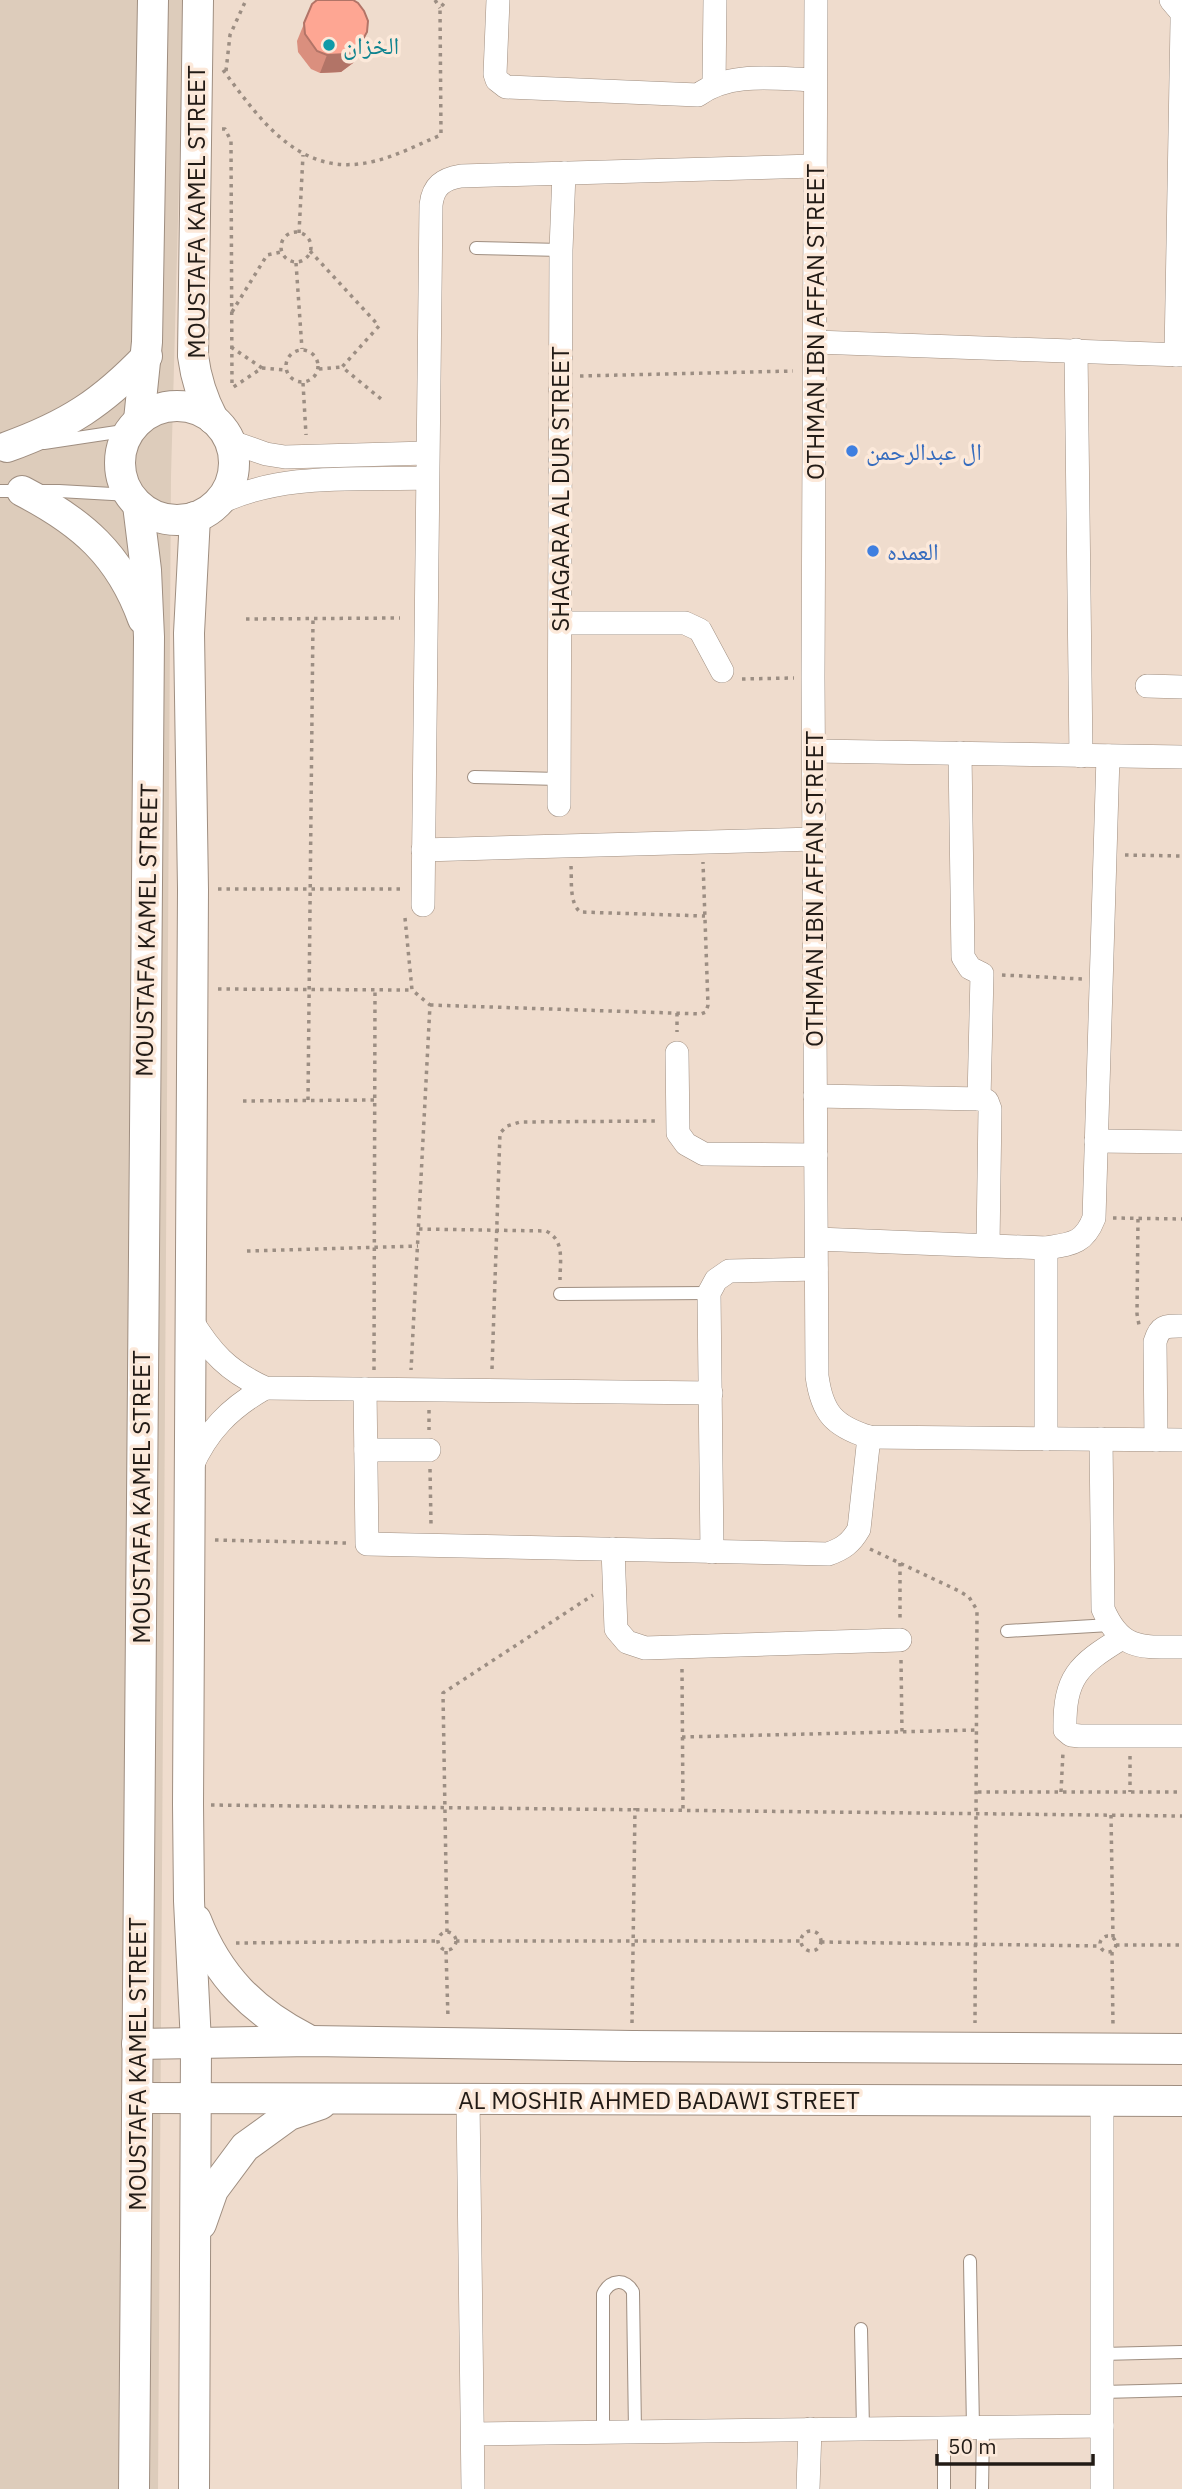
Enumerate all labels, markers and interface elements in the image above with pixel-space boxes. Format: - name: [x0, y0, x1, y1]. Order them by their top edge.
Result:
- place label: الخزان: [343, 29, 399, 61]
- marker: الخزان: [321, 37, 337, 53]
- street label: MOUSTAFA KAMEL STREET: [180, 65, 212, 359]
- street label: OTHMAN IBN AFFAN STREET: [799, 164, 831, 480]
- street label: SHAGARA AL DUR STREET: [544, 346, 576, 632]
- place label: ال عبدالرحمن: [866, 435, 982, 467]
- marker: ال عبدالرحمن: [844, 443, 860, 459]
- place label: العمده: [887, 535, 939, 567]
- marker: العمده: [865, 543, 881, 559]
- street label: OTHMAN IBN AFFAN STREET: [798, 731, 830, 1047]
- street label: MOUSTAFA KAMEL STREET: [127, 783, 165, 1077]
- street label: MOUSTAFA KAMEL STREET: [125, 1350, 157, 1644]
- street label: MOUSTAFA KAMEL STREET: [121, 1917, 153, 2211]
- street label: AL MOSHIR AHMED BADAWI STREET: [458, 2084, 860, 2116]
- scale bar: [937, 2422, 1093, 2466]
- text: 50 m: [948, 2432, 997, 2460]

